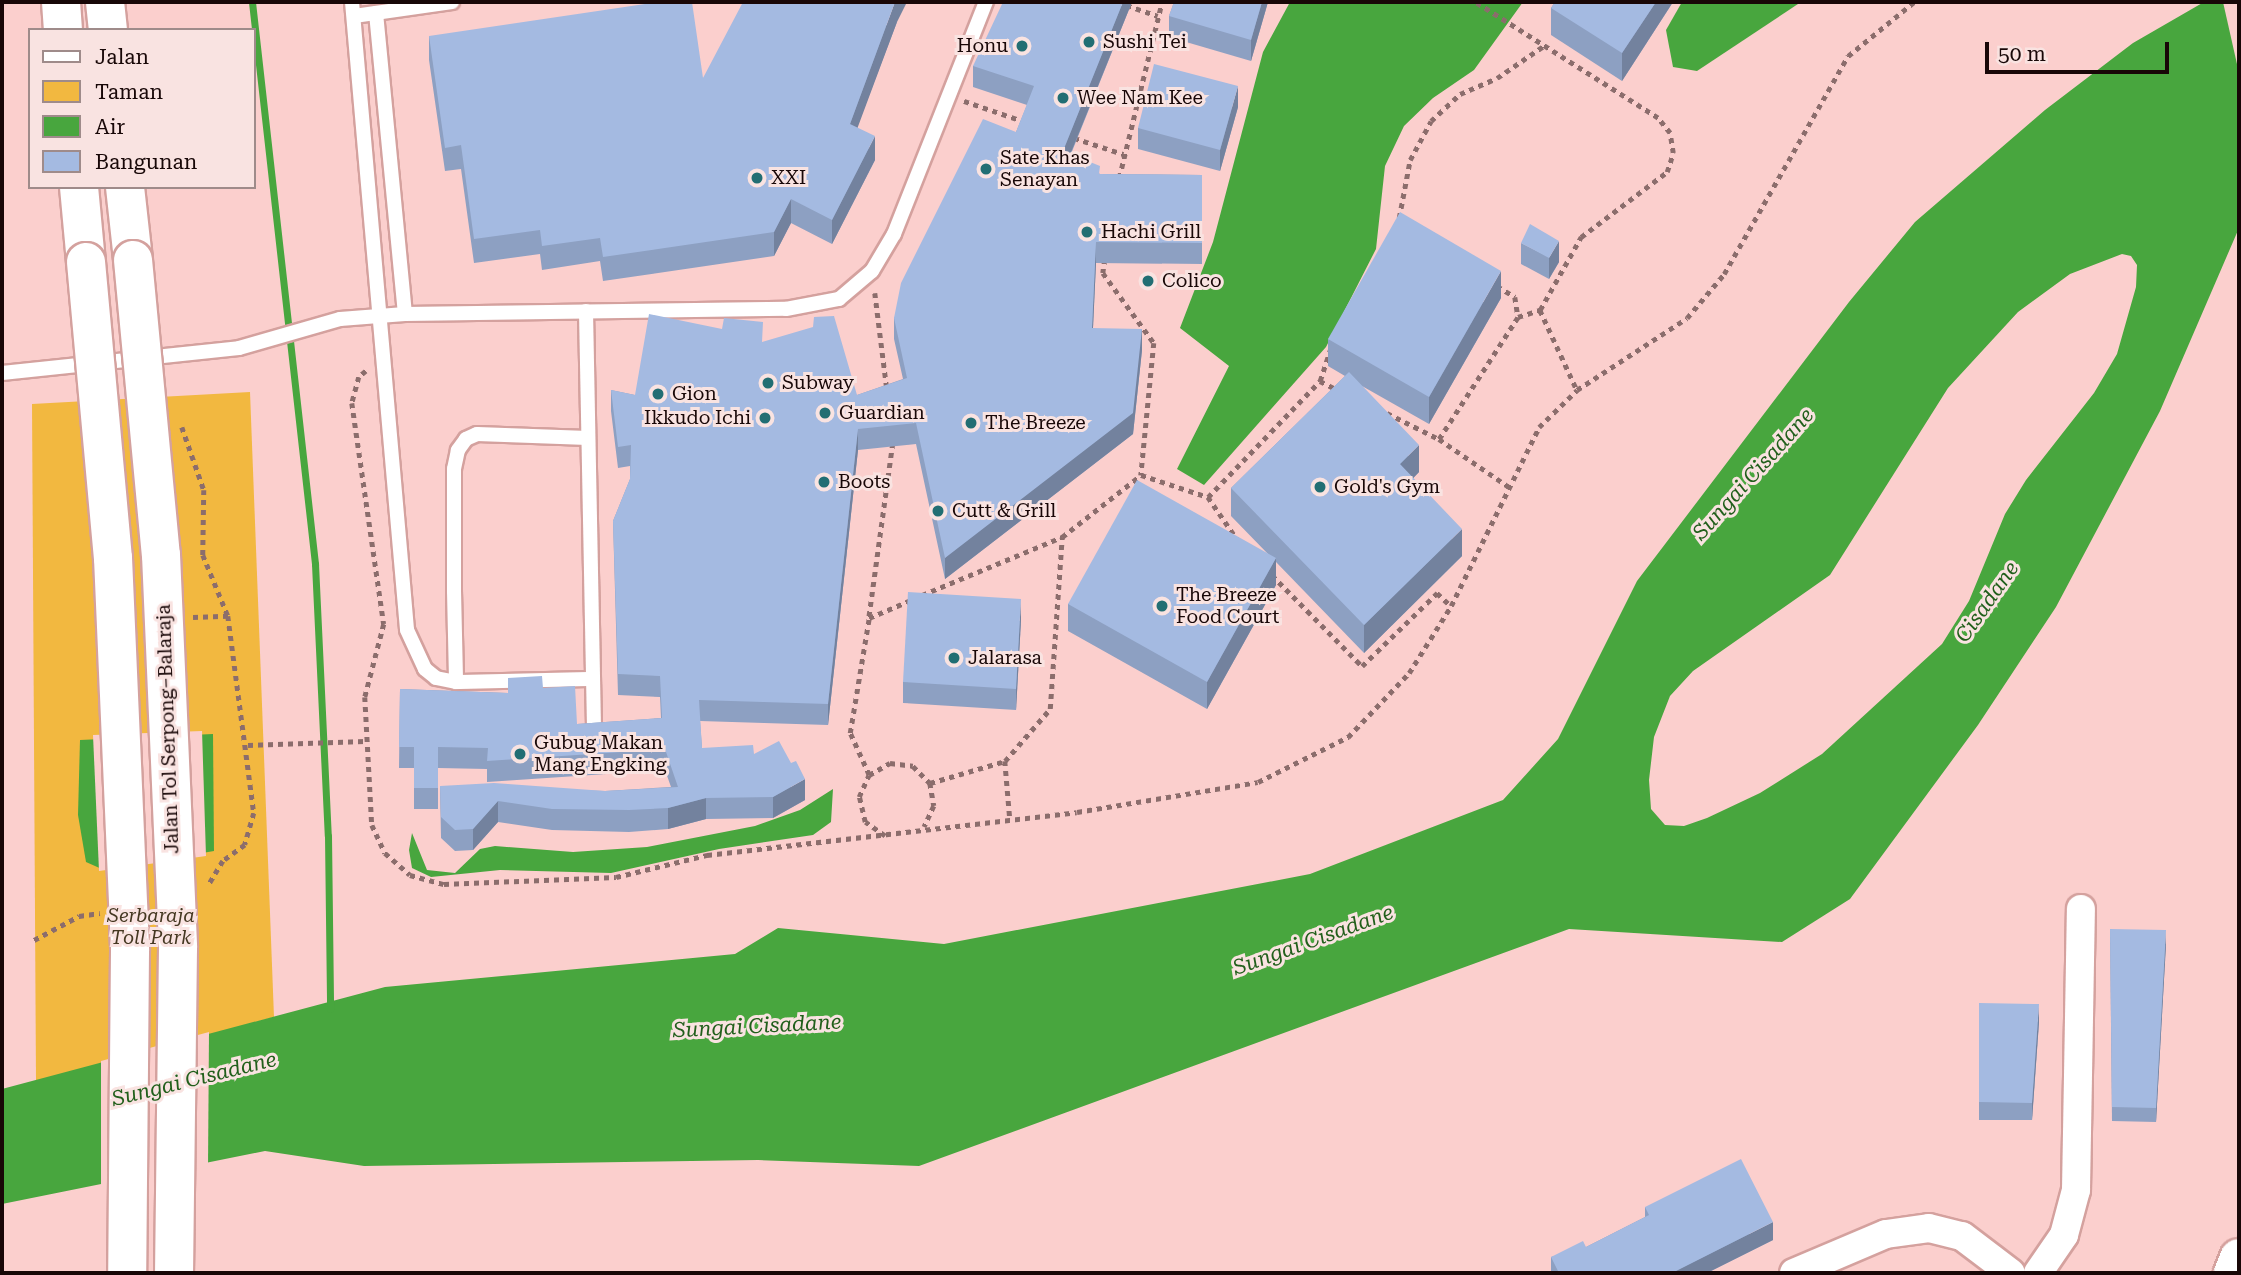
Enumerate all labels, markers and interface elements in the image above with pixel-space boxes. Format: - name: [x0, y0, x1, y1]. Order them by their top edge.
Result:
- legend: [28, 28, 256, 189]
- scale bar: [1989, 28, 2173, 72]
- place label: Sushi Tei: [1103, 31, 1187, 53]
- marker: Sushi Tei: [1081, 34, 1097, 50]
- place label: Honu: [957, 35, 1008, 57]
- marker: Honu: [1014, 38, 1030, 54]
- text: 50 m: [1998, 42, 2046, 66]
- text: Jalan: [95, 45, 149, 69]
- text: Taman: [95, 80, 163, 104]
- place label: Wee Nam Kee: [1077, 87, 1203, 109]
- marker: Wee Nam Kee: [1055, 90, 1071, 106]
- text: Air: [95, 115, 125, 139]
- place label: Sate Khas Senayan: [1000, 147, 1090, 191]
- text: Bangunan: [95, 150, 197, 174]
- marker: Sate Khas Senayan: [978, 161, 994, 177]
- place label: XXI: [771, 167, 806, 189]
- marker: XXI: [749, 170, 765, 186]
- place label: Hachi Grill: [1101, 221, 1201, 243]
- marker: Hachi Grill: [1079, 224, 1095, 240]
- place label: Colico: [1162, 270, 1222, 292]
- marker: Colico: [1140, 273, 1156, 289]
- place label: Subway: [782, 372, 854, 394]
- marker: Subway: [760, 375, 776, 391]
- place label: Gion: [672, 383, 717, 405]
- marker: Gion: [650, 386, 666, 402]
- place label: Guardian: [839, 402, 925, 424]
- water label: Sungai Cisadane: [1687, 403, 1819, 545]
- marker: Guardian: [817, 405, 833, 421]
- place label: Ikkudo Ichi: [644, 407, 751, 429]
- marker: Ikkudo Ichi: [757, 410, 773, 426]
- place label: The Breeze: [985, 412, 1086, 434]
- marker: The Breeze: [963, 415, 979, 431]
- place label: Boots: [838, 471, 890, 493]
- marker: Boots: [816, 474, 832, 490]
- place label: Gold's Gym: [1334, 476, 1440, 498]
- marker: Gold's Gym: [1312, 479, 1328, 495]
- place label: Cutt & Grill: [952, 500, 1056, 522]
- marker: Cutt & Grill: [930, 503, 946, 519]
- water label: Cisadane: [1950, 557, 2024, 647]
- place label: The Breeze Food Court: [1176, 584, 1279, 628]
- marker: The Breeze Food Court: [1154, 598, 1170, 614]
- street label: Jalan Tol Serpong–Balaraja: [152, 604, 184, 854]
- place label: Jalarasa: [968, 647, 1042, 669]
- marker: Jalarasa: [946, 650, 962, 666]
- place label: Gubug Makan Mang Engking: [534, 732, 666, 776]
- marker: Gubug Makan Mang Engking: [512, 746, 528, 762]
- water label: Sungai Cisadane: [1229, 899, 1397, 981]
- park label: Serbaraja Toll Park: [107, 905, 195, 949]
- water label: Sungai Cisadane: [672, 1009, 842, 1043]
- water label: Sungai Cisadane: [109, 1046, 279, 1112]

